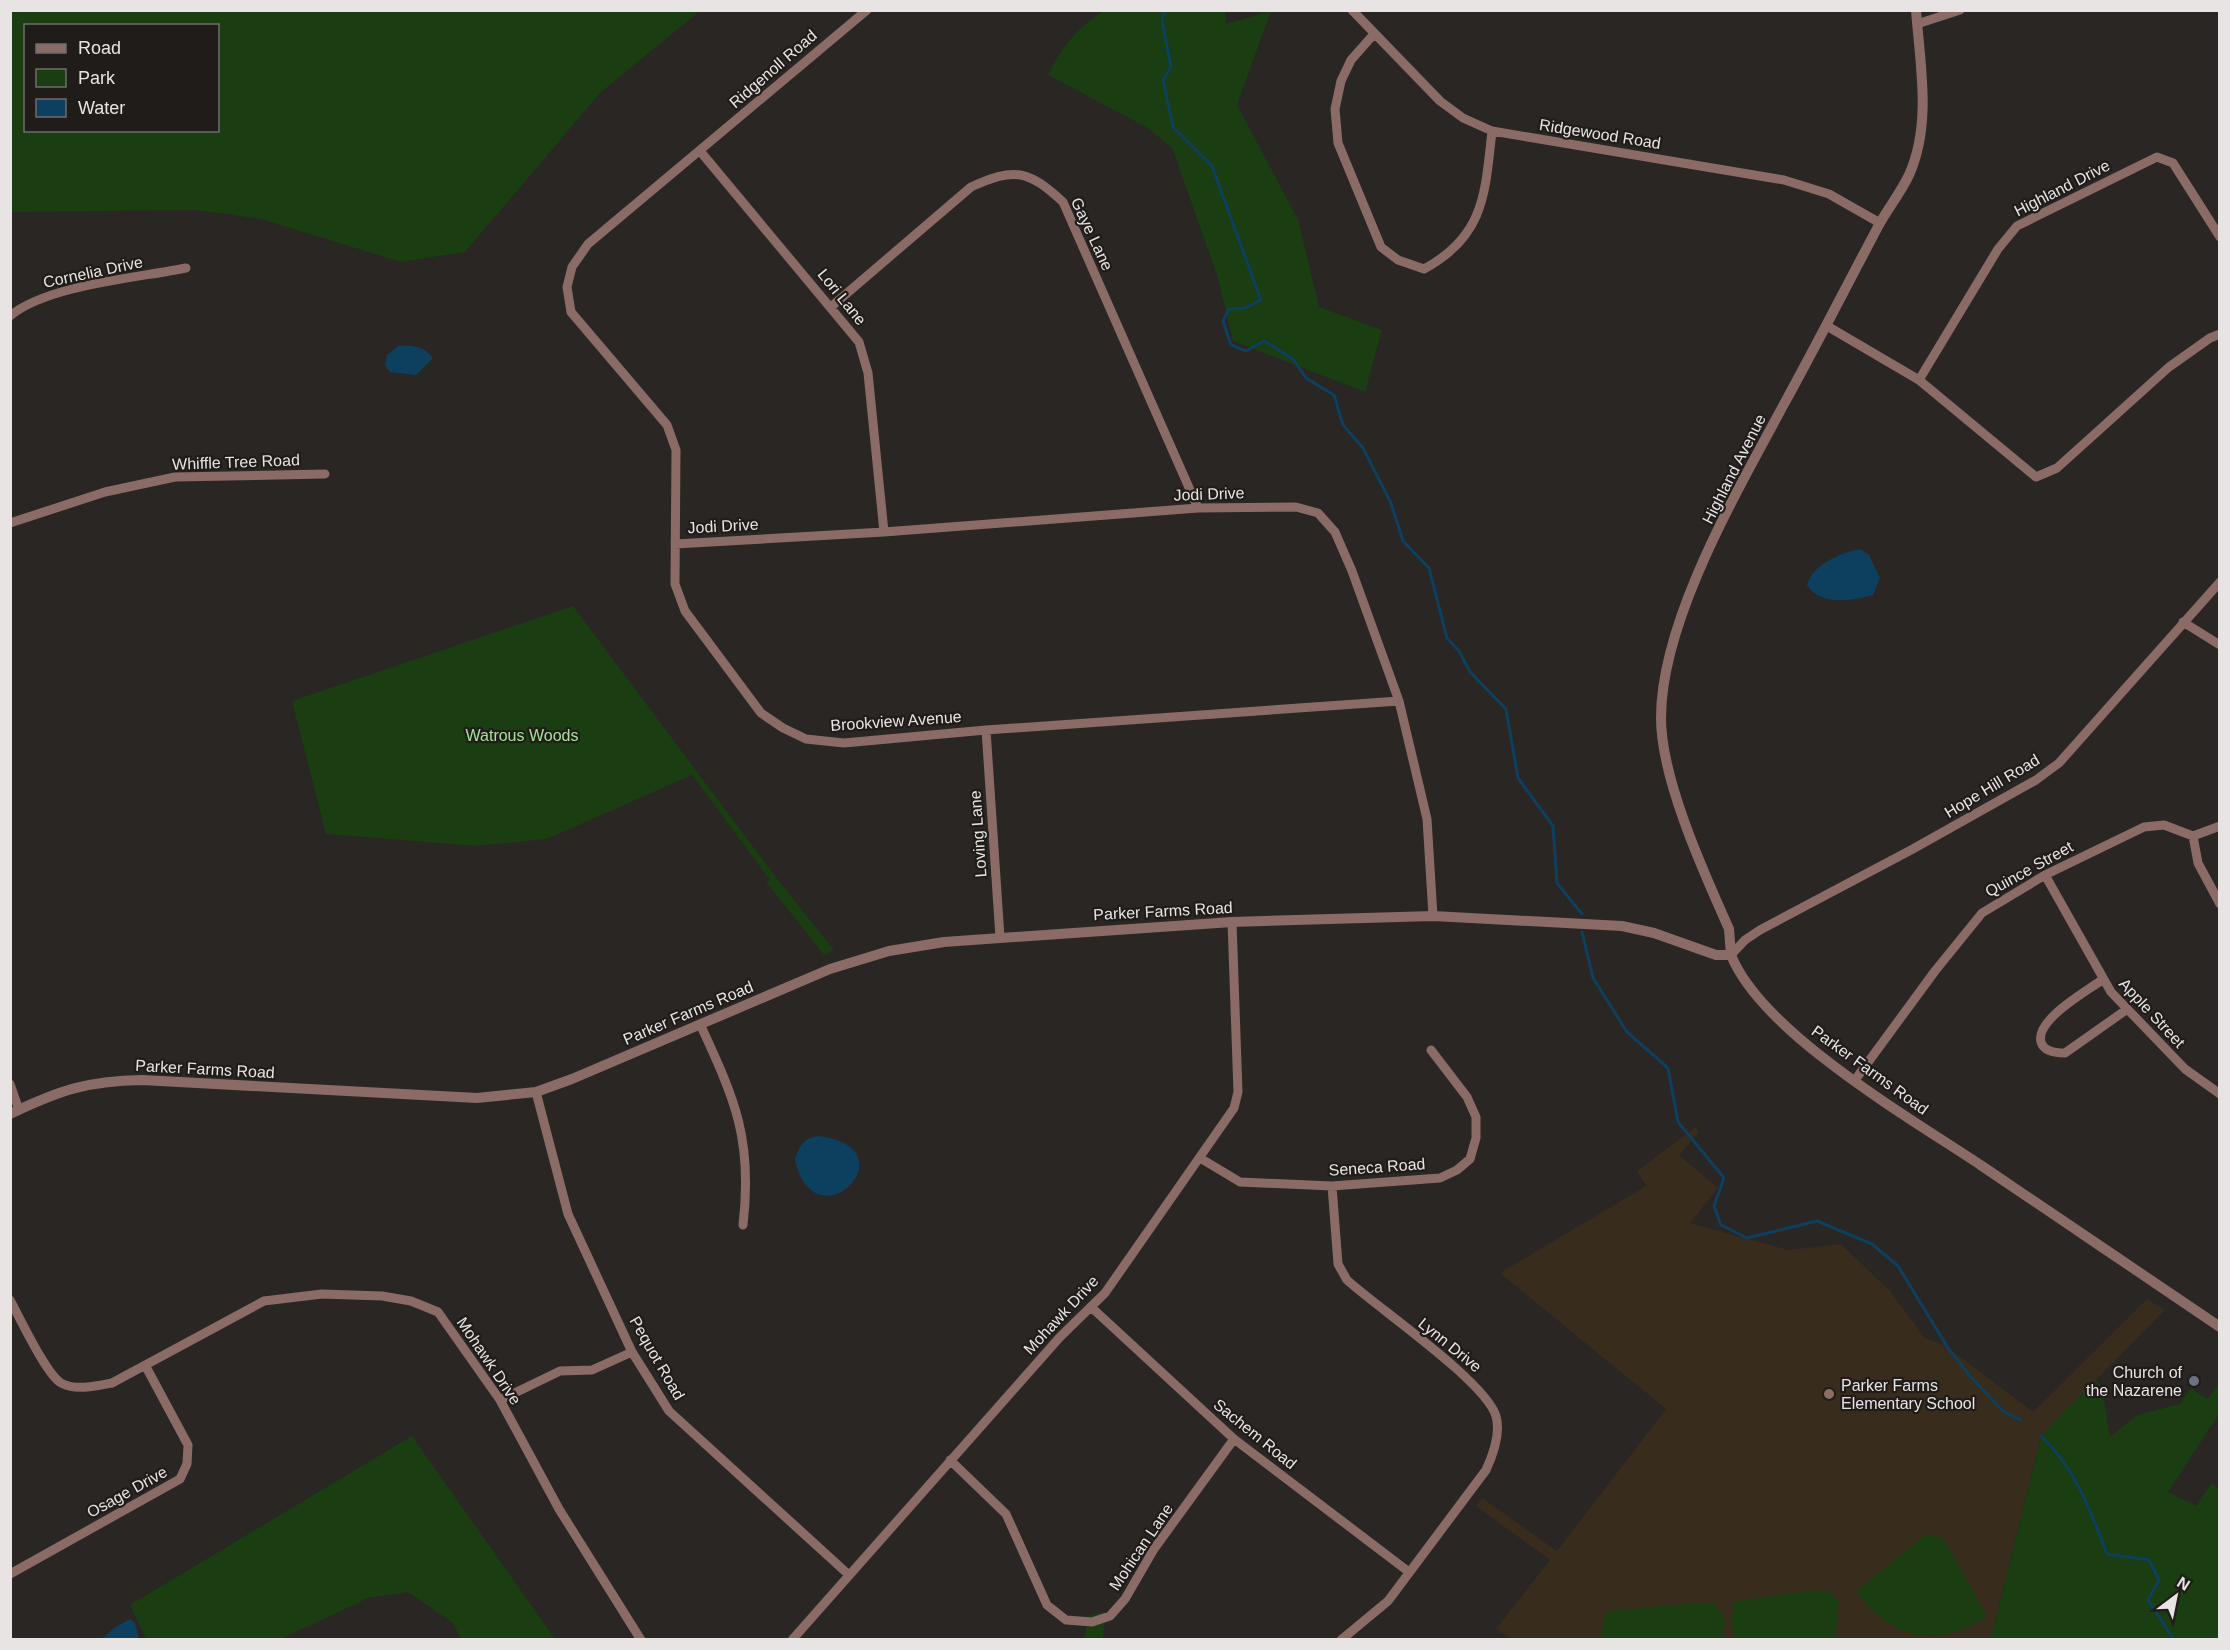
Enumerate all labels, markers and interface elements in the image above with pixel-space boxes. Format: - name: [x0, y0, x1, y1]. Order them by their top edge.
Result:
- legend: [24, 24, 219, 132]
- street label: Ridgenoll Road: [726, 27, 820, 111]
- text: Road: [78, 38, 121, 58]
- text: Park: [78, 68, 116, 88]
- text: Water: [78, 98, 125, 118]
- street label: Ridgewood Road: [1538, 116, 1662, 152]
- street label: Highland Drive: [2011, 157, 2113, 219]
- street label: Gaye Lane: [1068, 195, 1116, 273]
- street label: Cornelia Drive: [42, 253, 144, 291]
- street label: Lori Lane: [814, 266, 870, 328]
- street label: Highland Avenue: [1699, 411, 1769, 527]
- street label: Whiffle Tree Road: [172, 451, 300, 473]
- street label: Jodi Drive: [1173, 484, 1245, 504]
- street label: Jodi Drive: [687, 516, 759, 536]
- street label: Brookview Avenue: [830, 708, 962, 734]
- park label: Watrous Woods: [466, 727, 578, 744]
- street label: Hope Hill Road: [1942, 751, 2042, 821]
- street label: Loving Lane: [966, 790, 990, 878]
- street label: Quince Street: [1982, 838, 2076, 900]
- street label: Parker Farms Road: [1093, 899, 1233, 923]
- street label: Apple Street: [2116, 975, 2189, 1051]
- street label: Parker Farms Road: [620, 978, 756, 1048]
- street label: Parker Farms Road: [1809, 1022, 1931, 1118]
- street label: Parker Farms Road: [135, 1057, 275, 1081]
- street label: Seneca Road: [1328, 1155, 1426, 1179]
- street label: Mohawk Drive: [1020, 1272, 1102, 1358]
- street label: Pequot Road: [626, 1313, 688, 1403]
- street label: Mohawk Drive: [454, 1314, 524, 1408]
- street label: Lynn Drive: [1415, 1315, 1485, 1376]
- place label: Church of the Nazarene: [2086, 1364, 2183, 1399]
- marker: Church of the Nazarene: [2187, 1374, 2201, 1388]
- place label: Parker Farms Elementary School: [1841, 1377, 1975, 1412]
- marker: Parker Farms Elementary School: [1822, 1387, 1836, 1401]
- street label: Sachem Road: [1210, 1395, 1300, 1473]
- street label: Osage Drive: [84, 1463, 170, 1521]
- street label: Mohican Lane: [1106, 1500, 1176, 1593]
- north arrow: [2146, 1566, 2206, 1626]
- text: N: [2174, 1573, 2193, 1594]

